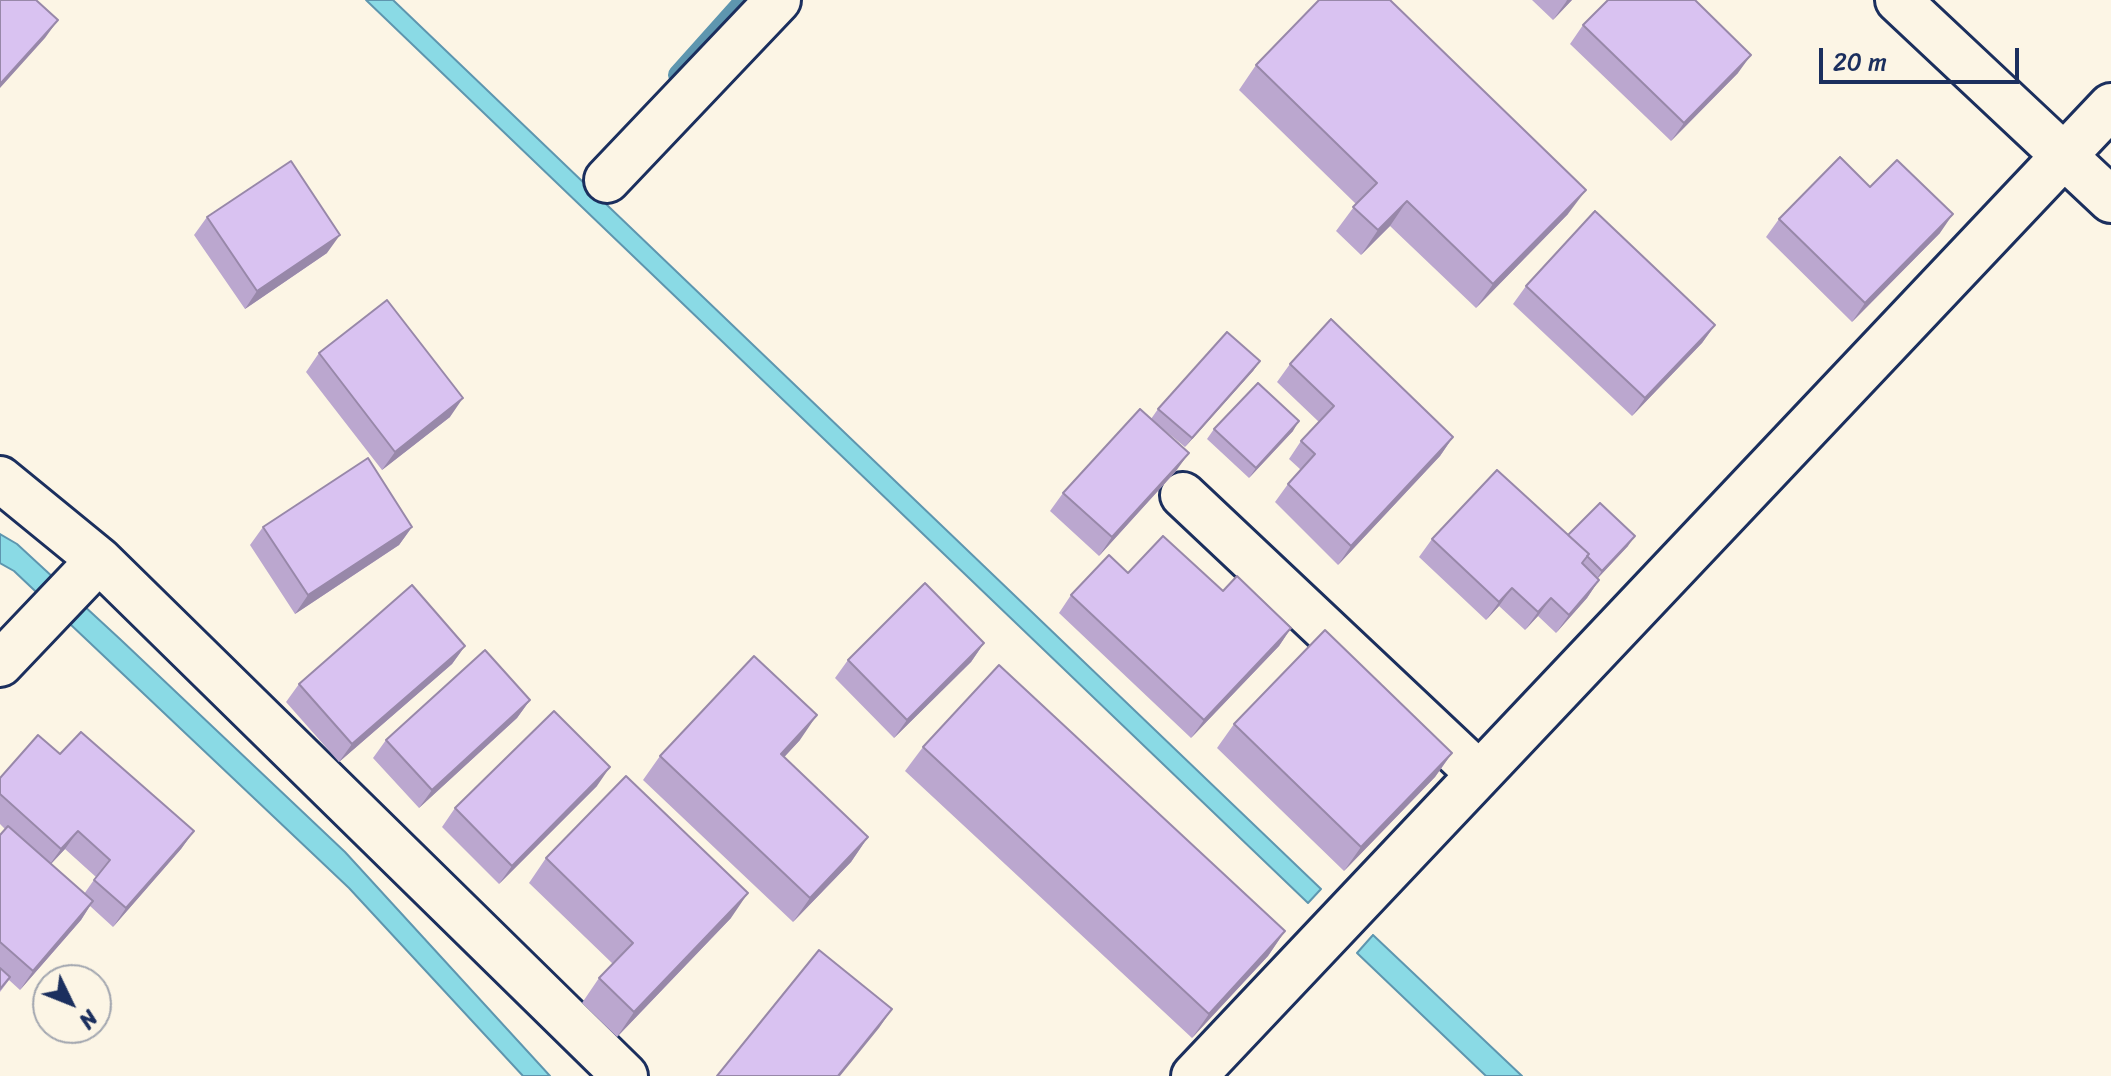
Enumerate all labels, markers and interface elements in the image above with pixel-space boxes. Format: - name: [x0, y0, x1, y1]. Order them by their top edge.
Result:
- scale bar: [1823, 32, 2023, 82]
- text: 20 m: [1833, 41, 1887, 83]
- north arrow: [32, 964, 112, 1044]
- text: N: [69, 1000, 108, 1038]

